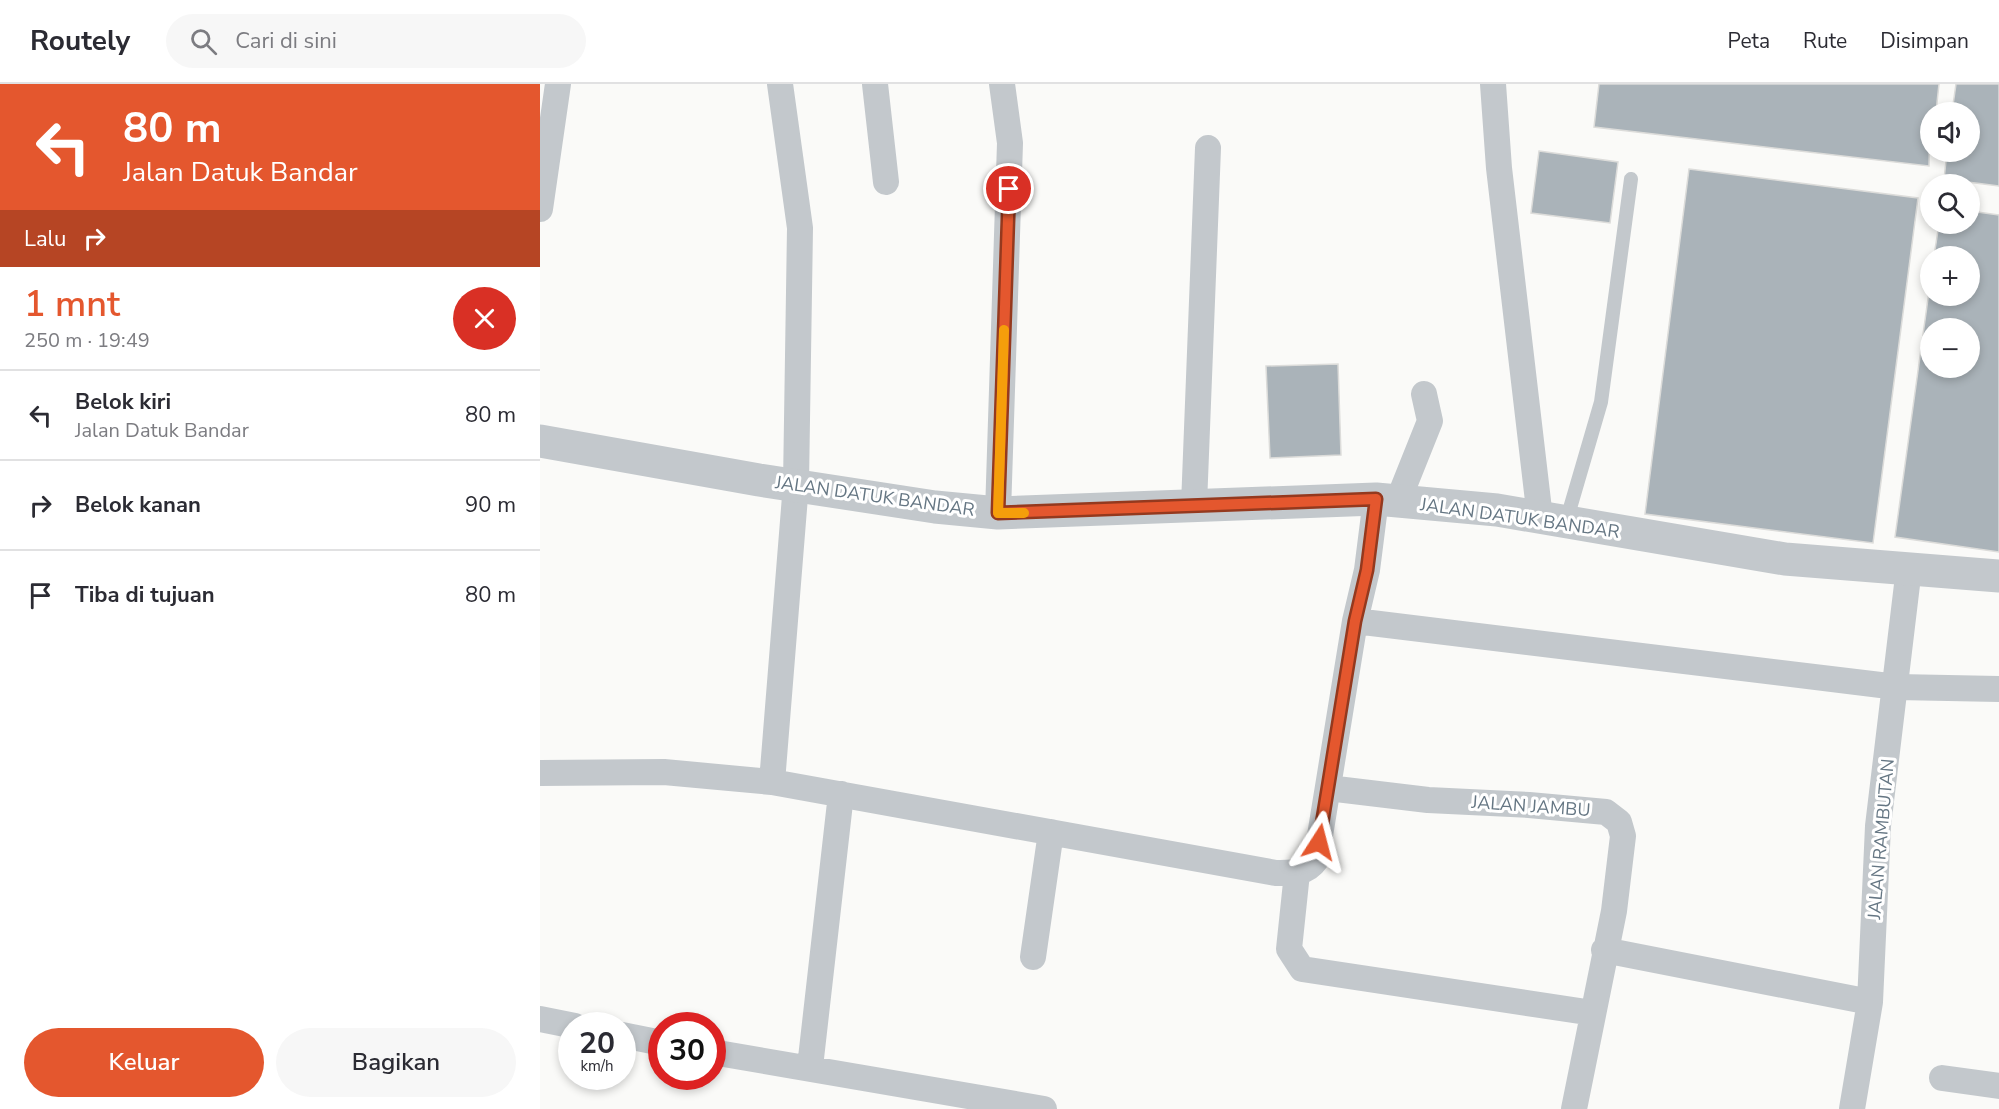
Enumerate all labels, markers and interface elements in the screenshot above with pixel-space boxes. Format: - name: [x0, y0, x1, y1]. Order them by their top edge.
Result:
- search box: [166, 14, 586, 68]
- text: Routely: [30, 22, 130, 60]
- icon: search: [187, 25, 220, 58]
- text: Cari di sini: [235, 26, 337, 56]
- text: Peta: [1728, 27, 1770, 55]
- text: Rute: [1803, 27, 1847, 55]
- text: Disimpan: [1880, 27, 1969, 55]
- text: 80 m: [123, 100, 222, 157]
- map controls: [1920, 102, 1980, 378]
- button: sound: [1920, 102, 1980, 162]
- icon: left: [24, 108, 102, 186]
- text: Jalan Datuk Bandar: [123, 154, 358, 191]
- pin: [983, 163, 1034, 214]
- icon: arrive: [992, 172, 1025, 205]
- button: search: [1920, 174, 1980, 234]
- icon: right: [78, 222, 111, 255]
- text: Lalu: [24, 224, 66, 254]
- button: +: [1920, 246, 1980, 306]
- text: 1 mnt: [24, 280, 120, 329]
- button: close: [453, 287, 516, 350]
- button: −: [1920, 318, 1980, 378]
- text: 250 m · 19:49: [24, 327, 150, 354]
- text: Belok kiri: [75, 387, 171, 417]
- icon: left: [24, 399, 57, 432]
- text: 80 m: [465, 400, 516, 430]
- text: Jalan Datuk Bandar: [75, 417, 249, 444]
- street label: JALAN DATUK BANDAR: [773, 470, 976, 522]
- icon: right: [24, 489, 57, 522]
- text: Belok kanan: [75, 490, 201, 520]
- text: 90 m: [465, 490, 516, 520]
- street label: JALAN DATUK BANDAR: [1418, 492, 1621, 544]
- icon: arrive: [24, 579, 57, 612]
- text: Tiba di tujuan: [75, 580, 215, 610]
- text: 80 m: [465, 580, 516, 610]
- street label: JALAN RAMBUTAN: [1862, 758, 1900, 921]
- street label: JALAN JAMBU: [1470, 790, 1591, 822]
- position arrow: [1287, 810, 1351, 874]
- speed limit sign: 30: [648, 1012, 726, 1090]
- text: 20: [579, 1023, 615, 1064]
- button: Keluar: [24, 1028, 264, 1097]
- button: Bagikan: [276, 1028, 516, 1097]
- text: km/h: [580, 1056, 614, 1076]

